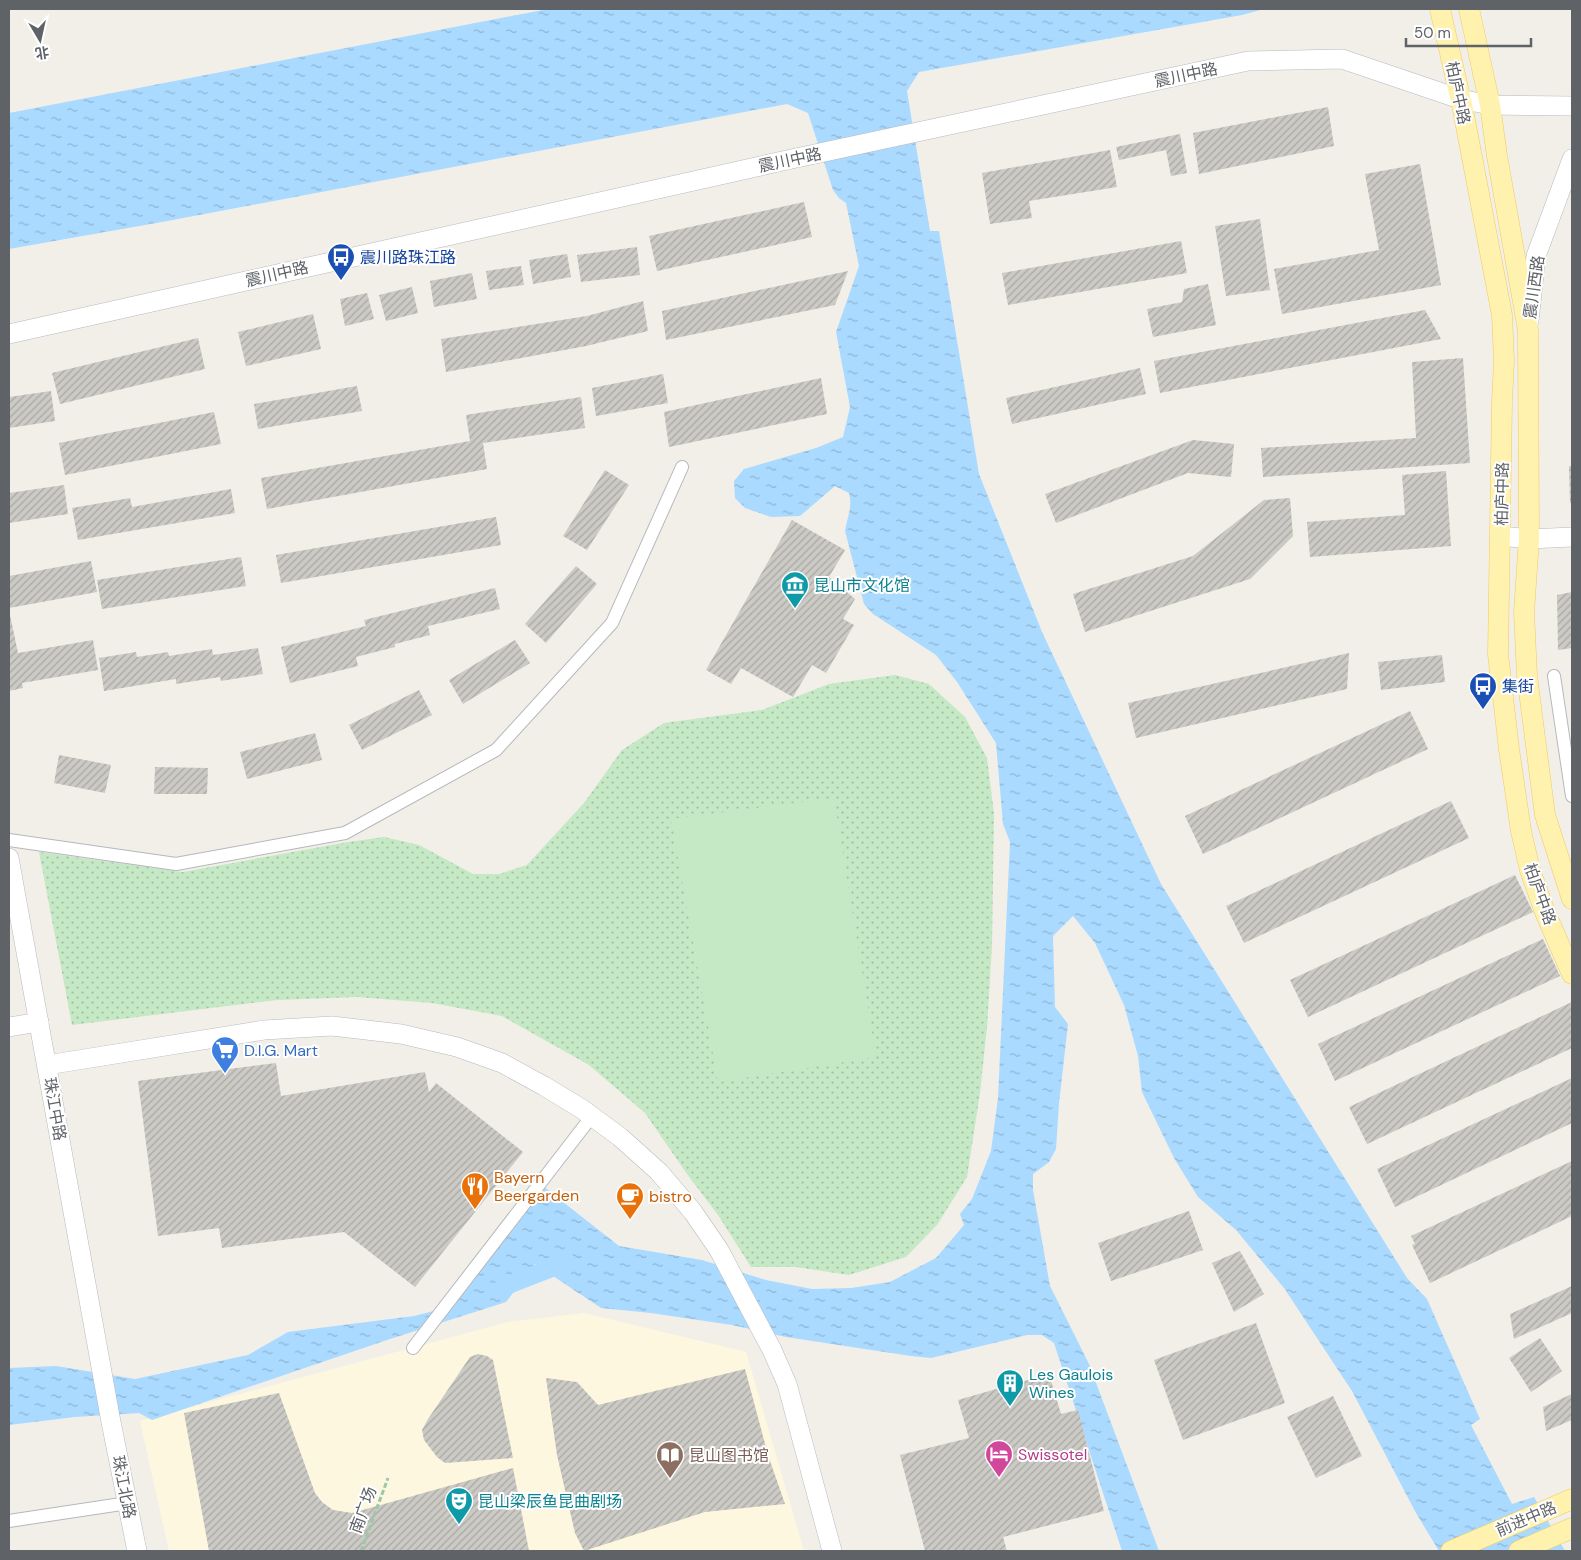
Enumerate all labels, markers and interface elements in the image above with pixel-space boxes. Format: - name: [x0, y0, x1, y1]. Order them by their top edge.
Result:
- north arrow: [15, 15, 65, 65]
- scale bar: [1406, 15, 1531, 47]
- text: 50 m: [1414, 23, 1451, 43]
- text: 北: [34, 43, 50, 63]
- street label: 震川中路: [1153, 58, 1219, 92]
- street label: 柏庐中路: [1441, 60, 1475, 126]
- street label: 震川中路: [757, 143, 823, 177]
- bus stop icon: 震川路珠江路: [326, 242, 356, 281]
- place label: 震川路珠江路: [360, 247, 456, 268]
- street label: 震川西路: [1519, 254, 1549, 320]
- street label: 震川中路: [243, 257, 311, 291]
- street label: 柏庐中路: [1491, 462, 1513, 526]
- museum icon: 昆山市文化馆: [780, 570, 810, 609]
- place label: 昆山市文化馆: [814, 575, 910, 596]
- bus stop icon: 集街: [1468, 671, 1498, 710]
- place label: 集街: [1502, 676, 1534, 697]
- street label: 柏庐中路: [1519, 860, 1561, 928]
- supermarket icon: D.I.G. Mart: [210, 1035, 240, 1074]
- place label: D.I.G. Mart: [244, 1040, 318, 1061]
- street label: 珠江中路: [39, 1076, 71, 1142]
- place label: Bayern Beergarden: [494, 1167, 579, 1206]
- restaurant icon: Bayern Beergarden: [460, 1171, 490, 1210]
- cafe icon: bistro: [615, 1181, 645, 1220]
- place label: bistro: [649, 1186, 692, 1207]
- place label: Les Gaulois Wines: [1029, 1364, 1113, 1403]
- building icon: Les Gaulois Wines: [995, 1368, 1025, 1407]
- hotel icon: Swissotel: [984, 1439, 1014, 1478]
- library icon: 昆山图书馆: [655, 1440, 685, 1479]
- place label: Swissotel: [1018, 1444, 1087, 1465]
- place label: 昆山图书馆: [689, 1445, 769, 1466]
- street label: 珠江北路: [108, 1454, 140, 1520]
- street label: 南广场: [345, 1484, 381, 1536]
- theatre icon: 昆山梁辰鱼昆曲剧场: [444, 1486, 474, 1525]
- place label: 昆山梁辰鱼昆曲剧场: [478, 1491, 622, 1512]
- street label: 前进中路: [1492, 1497, 1560, 1541]

